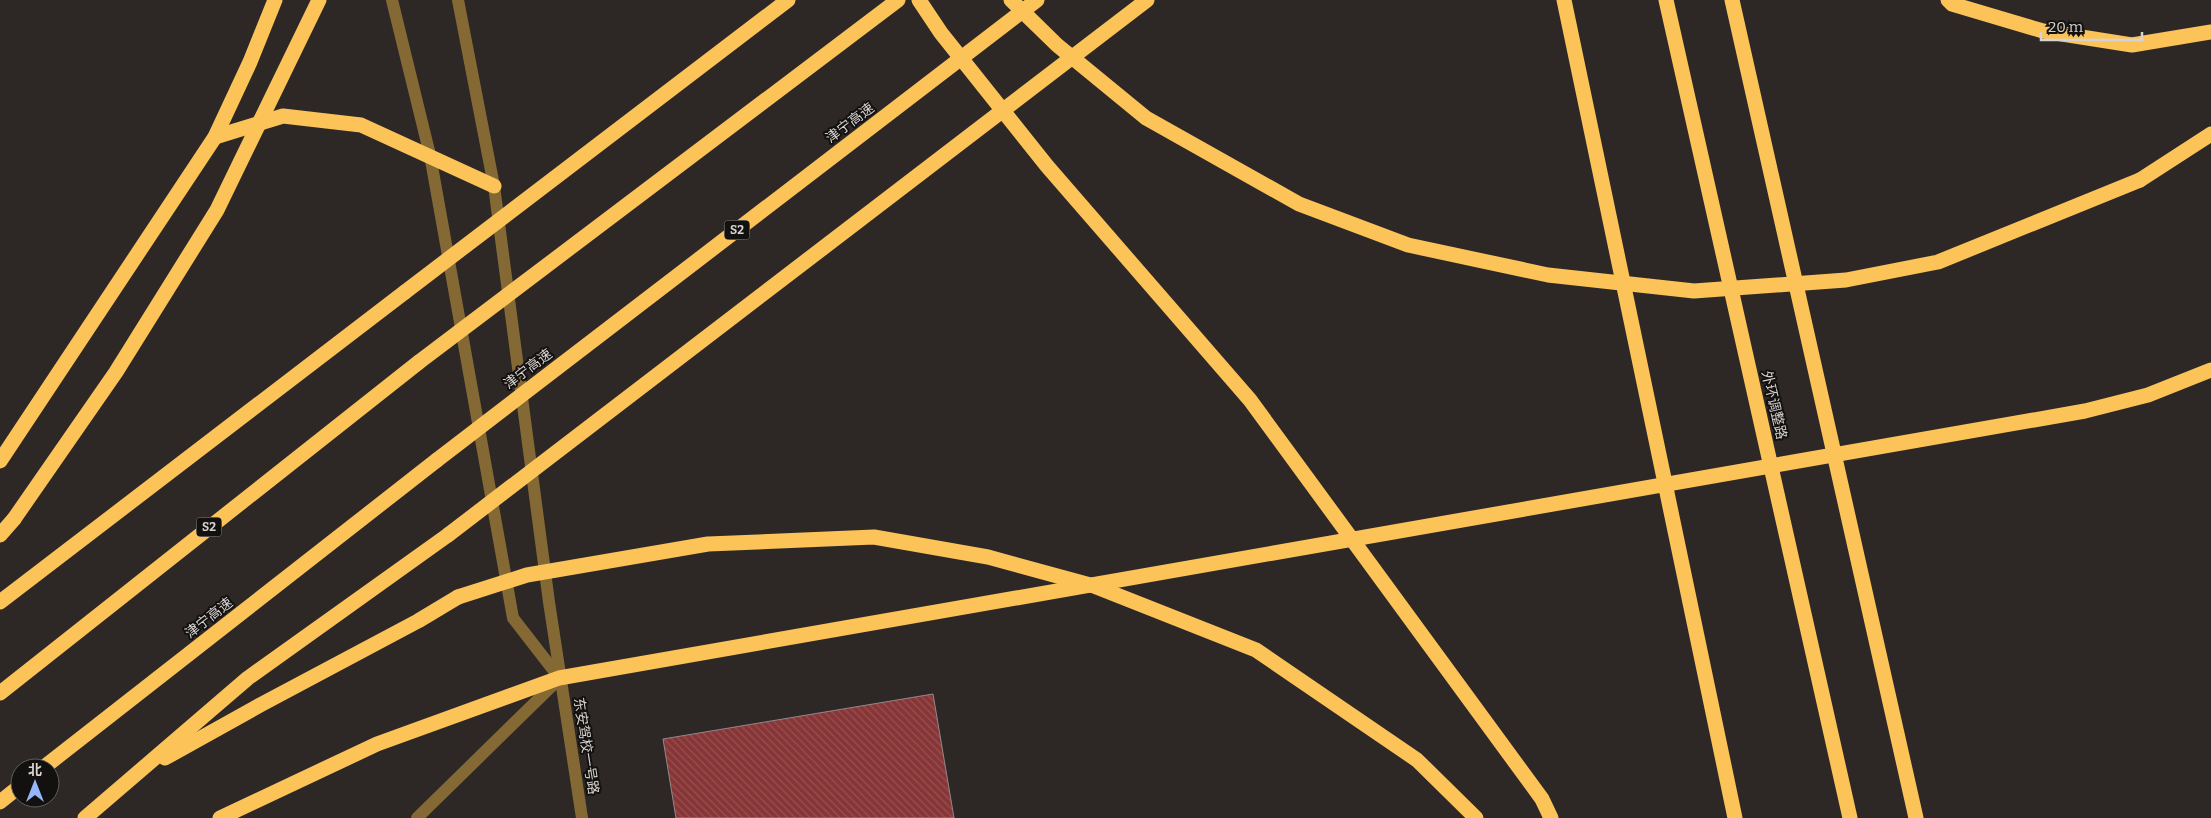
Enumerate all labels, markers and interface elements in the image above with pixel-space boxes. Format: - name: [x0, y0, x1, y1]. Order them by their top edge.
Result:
- scale bar: [2041, 10, 2142, 42]
- text: 20 m: [2048, 18, 2084, 36]
- street label: 津宁高速: [823, 99, 877, 147]
- road number: S2: [724, 220, 750, 240]
- street label: 津宁高速: [501, 345, 555, 393]
- street label: 外环调整路: [1758, 369, 1790, 441]
- road number: S2: [196, 518, 222, 536]
- street label: 津宁高速: [182, 594, 236, 642]
- street label: 东安驾校一号路: [570, 696, 602, 796]
- north arrow: [10, 758, 60, 808]
- text: 北: [28, 762, 42, 779]

